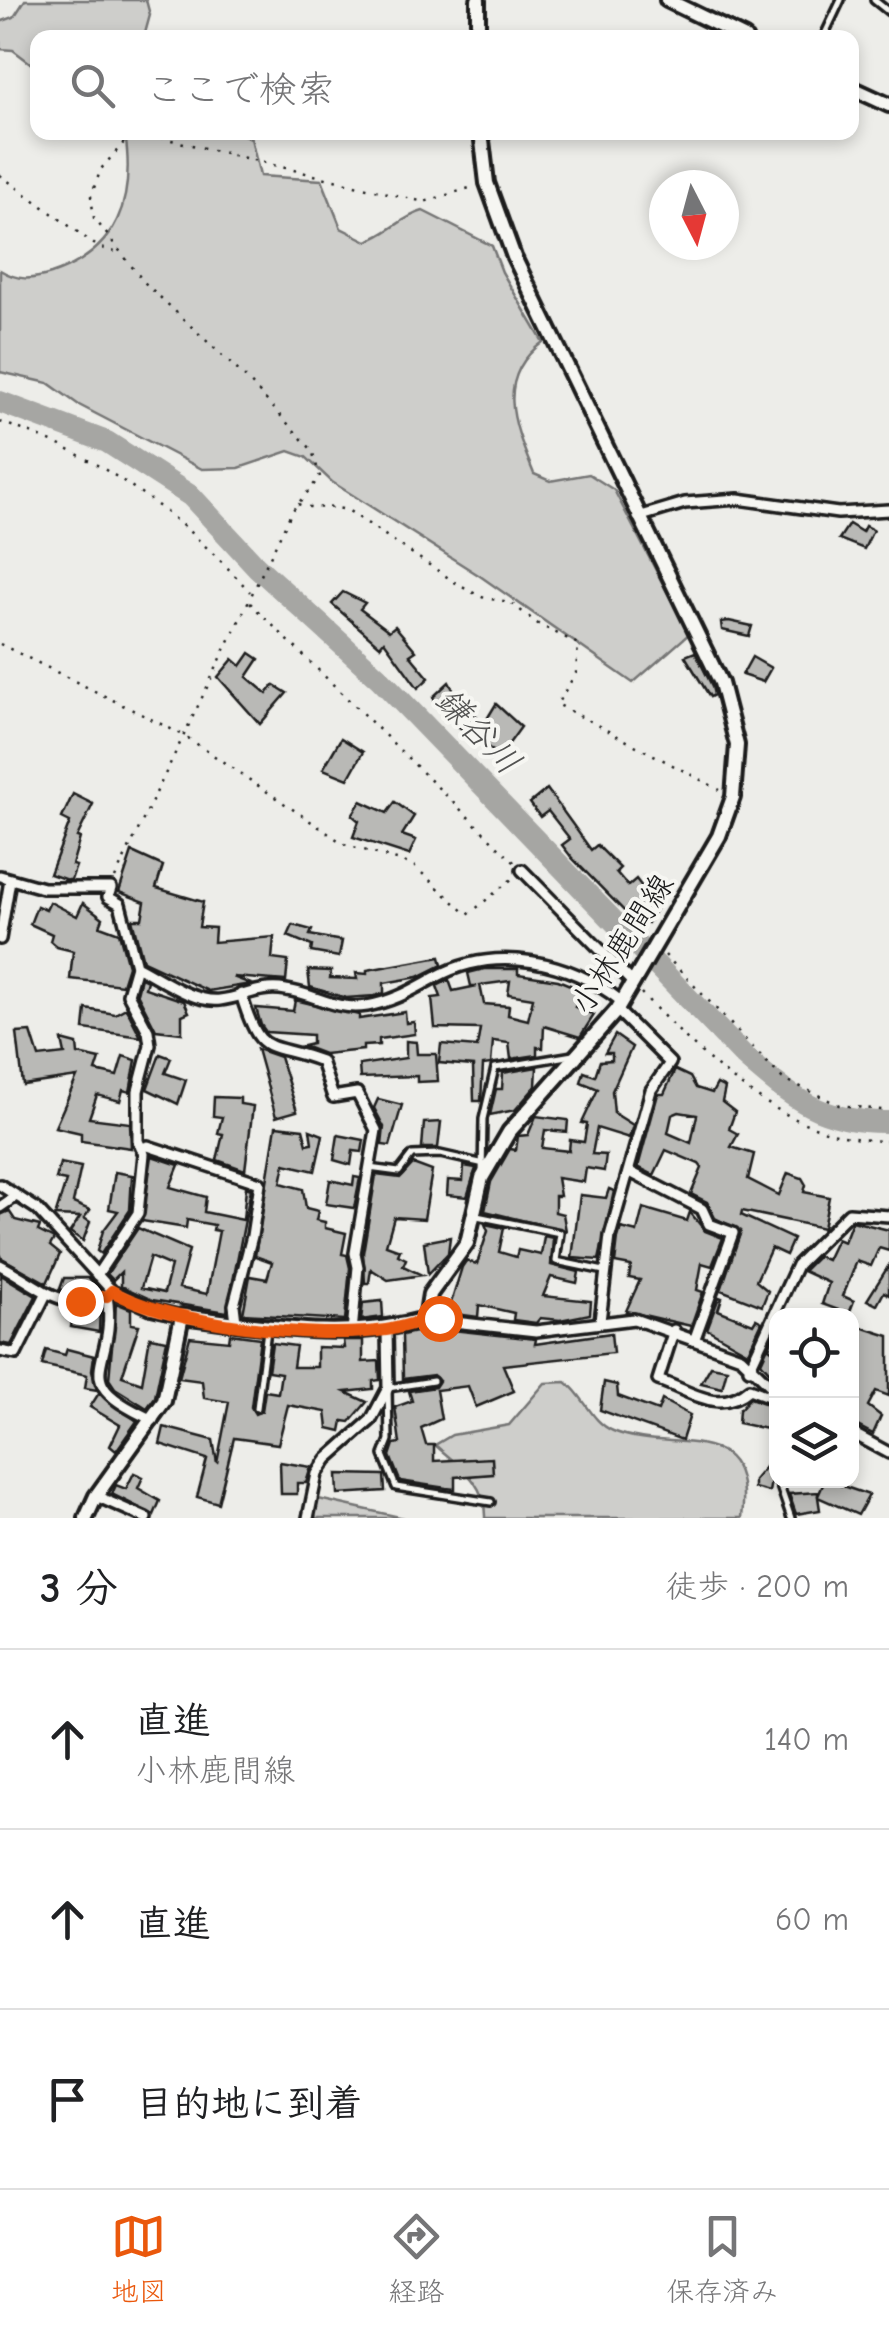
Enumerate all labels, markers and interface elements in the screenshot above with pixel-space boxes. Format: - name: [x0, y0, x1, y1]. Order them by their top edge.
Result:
- search box: [30, 30, 859, 140]
- icon: search: [65, 58, 120, 113]
- text: ここで検索: [145, 68, 335, 112]
- north arrow: [649, 170, 739, 260]
- water label: 鎌谷川: [427, 679, 529, 783]
- street label: 小林鹿間線: [563, 867, 681, 1021]
- route end: [58, 1279, 104, 1325]
- route start: [417, 1296, 463, 1342]
- map controls: [769, 1308, 859, 1488]
- button: locate: [769, 1308, 859, 1398]
- button: layers: [769, 1398, 859, 1488]
- text: 3 分: [40, 1564, 118, 1613]
- text: 徒歩 · 200 m: [665, 1568, 849, 1605]
- text: 直進: [135, 1699, 211, 1743]
- icon: ahead: [40, 1712, 95, 1767]
- text: 140 m: [764, 1721, 849, 1758]
- text: 小林鹿間線: [135, 1752, 295, 1789]
- icon: ahead: [40, 1892, 95, 1947]
- text: 60 m: [775, 1901, 849, 1938]
- text: 直進: [135, 1902, 211, 1946]
- icon: arrive: [40, 2072, 95, 2127]
- text: 目的地に到着: [135, 2082, 363, 2126]
- tab: 地図: [111, 2209, 167, 2309]
- tab: 経路: [388, 2209, 444, 2309]
- tab: 保存済み: [666, 2209, 778, 2309]

